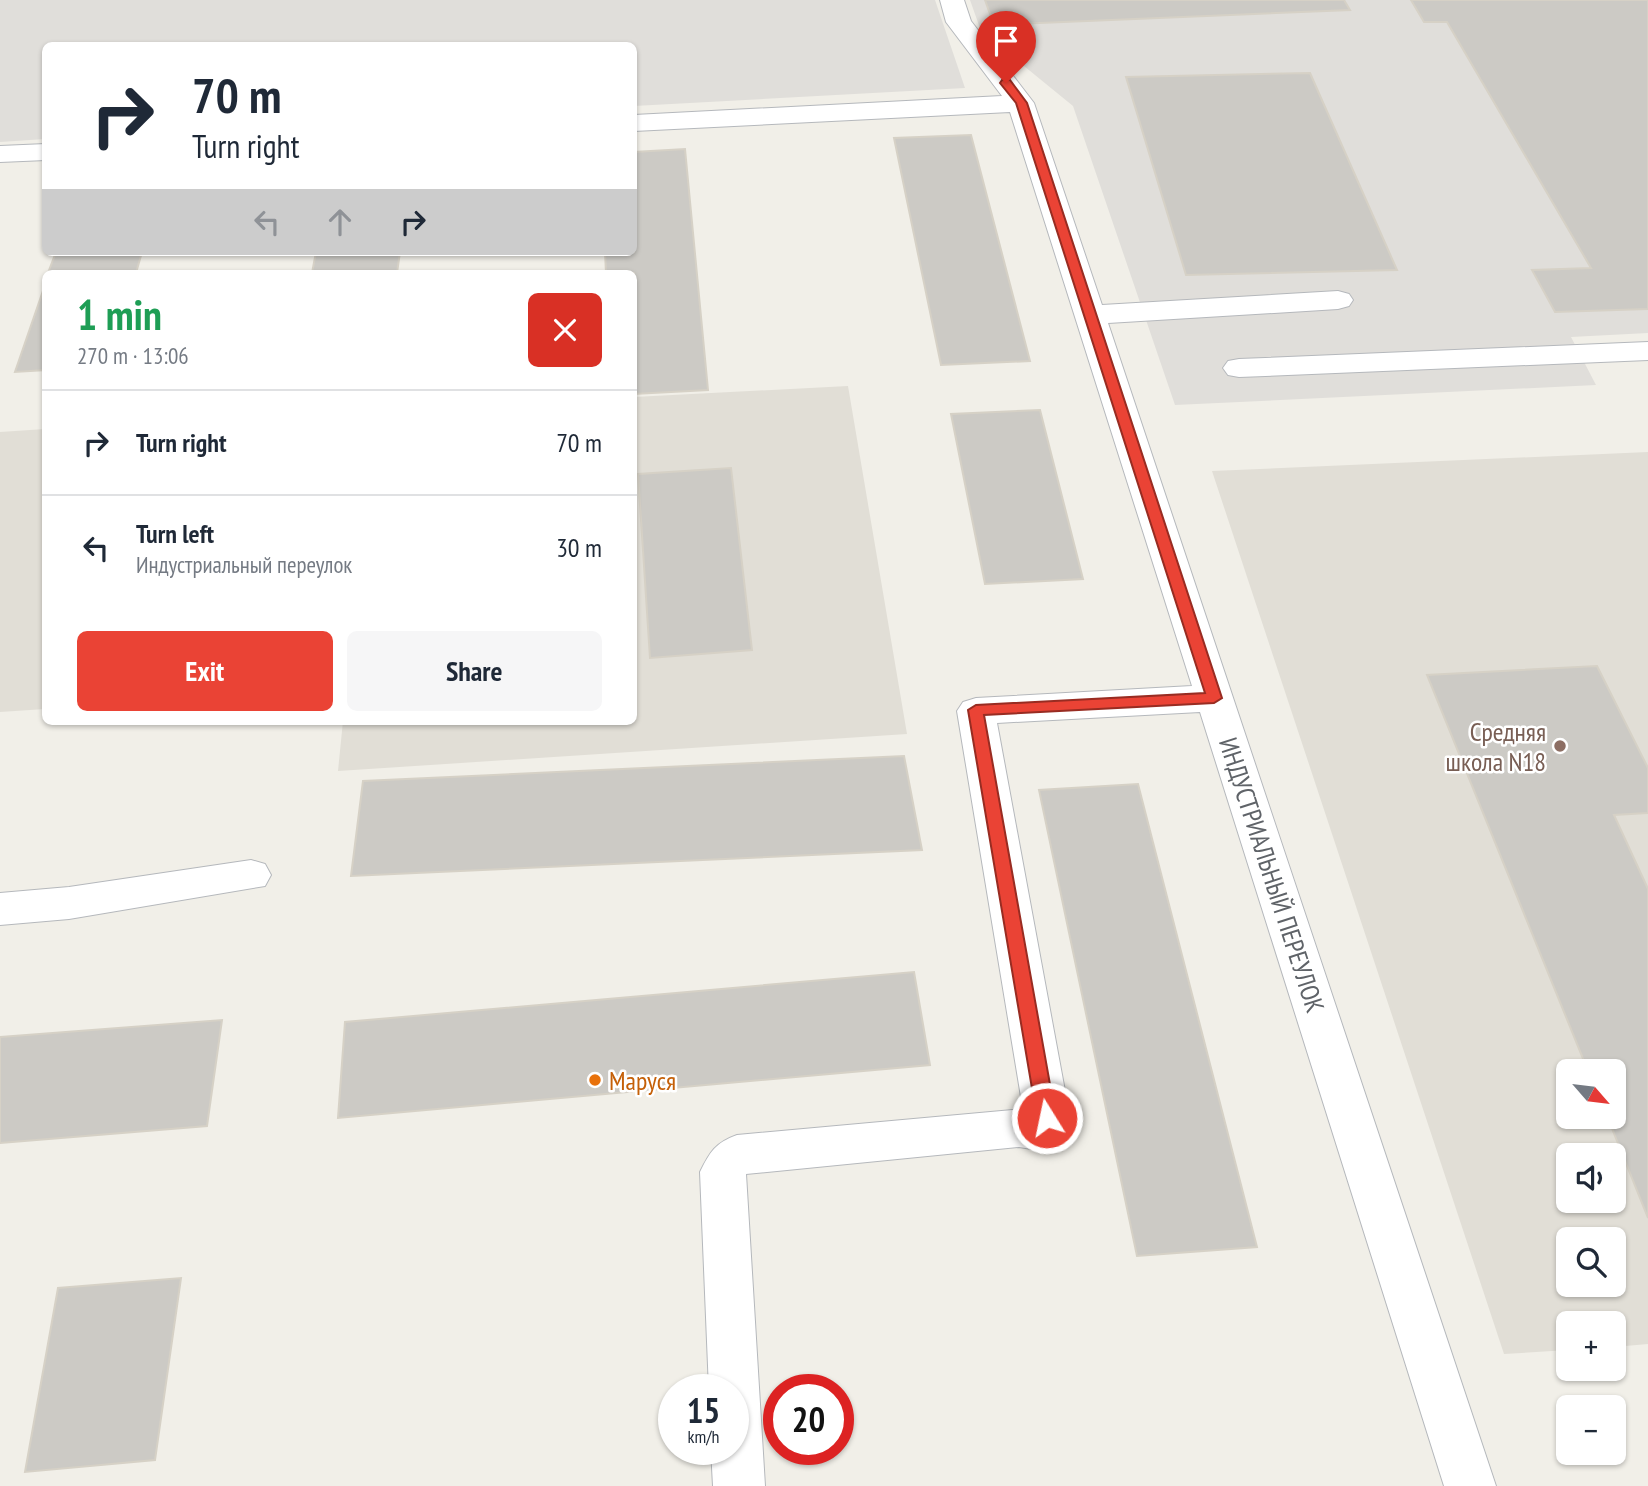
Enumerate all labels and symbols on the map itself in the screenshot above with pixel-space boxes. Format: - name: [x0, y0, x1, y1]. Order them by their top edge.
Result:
- pin: [976, 11, 1036, 83]
- place label: Средняя школа N18: [1446, 715, 1546, 778]
- street label: ИНДУСТРИАЛЬНЫЙ ПЕРЕУЛОК: [1212, 733, 1332, 1017]
- marker: Средняя школа N18: [1552, 738, 1568, 754]
- north arrow: [1556, 1059, 1626, 1129]
- place label: Маруся: [609, 1064, 676, 1097]
- marker: Маруся: [587, 1072, 603, 1088]
- position arrow: [1010, 1081, 1084, 1155]
- speed limit sign: 20: [763, 1374, 854, 1465]

